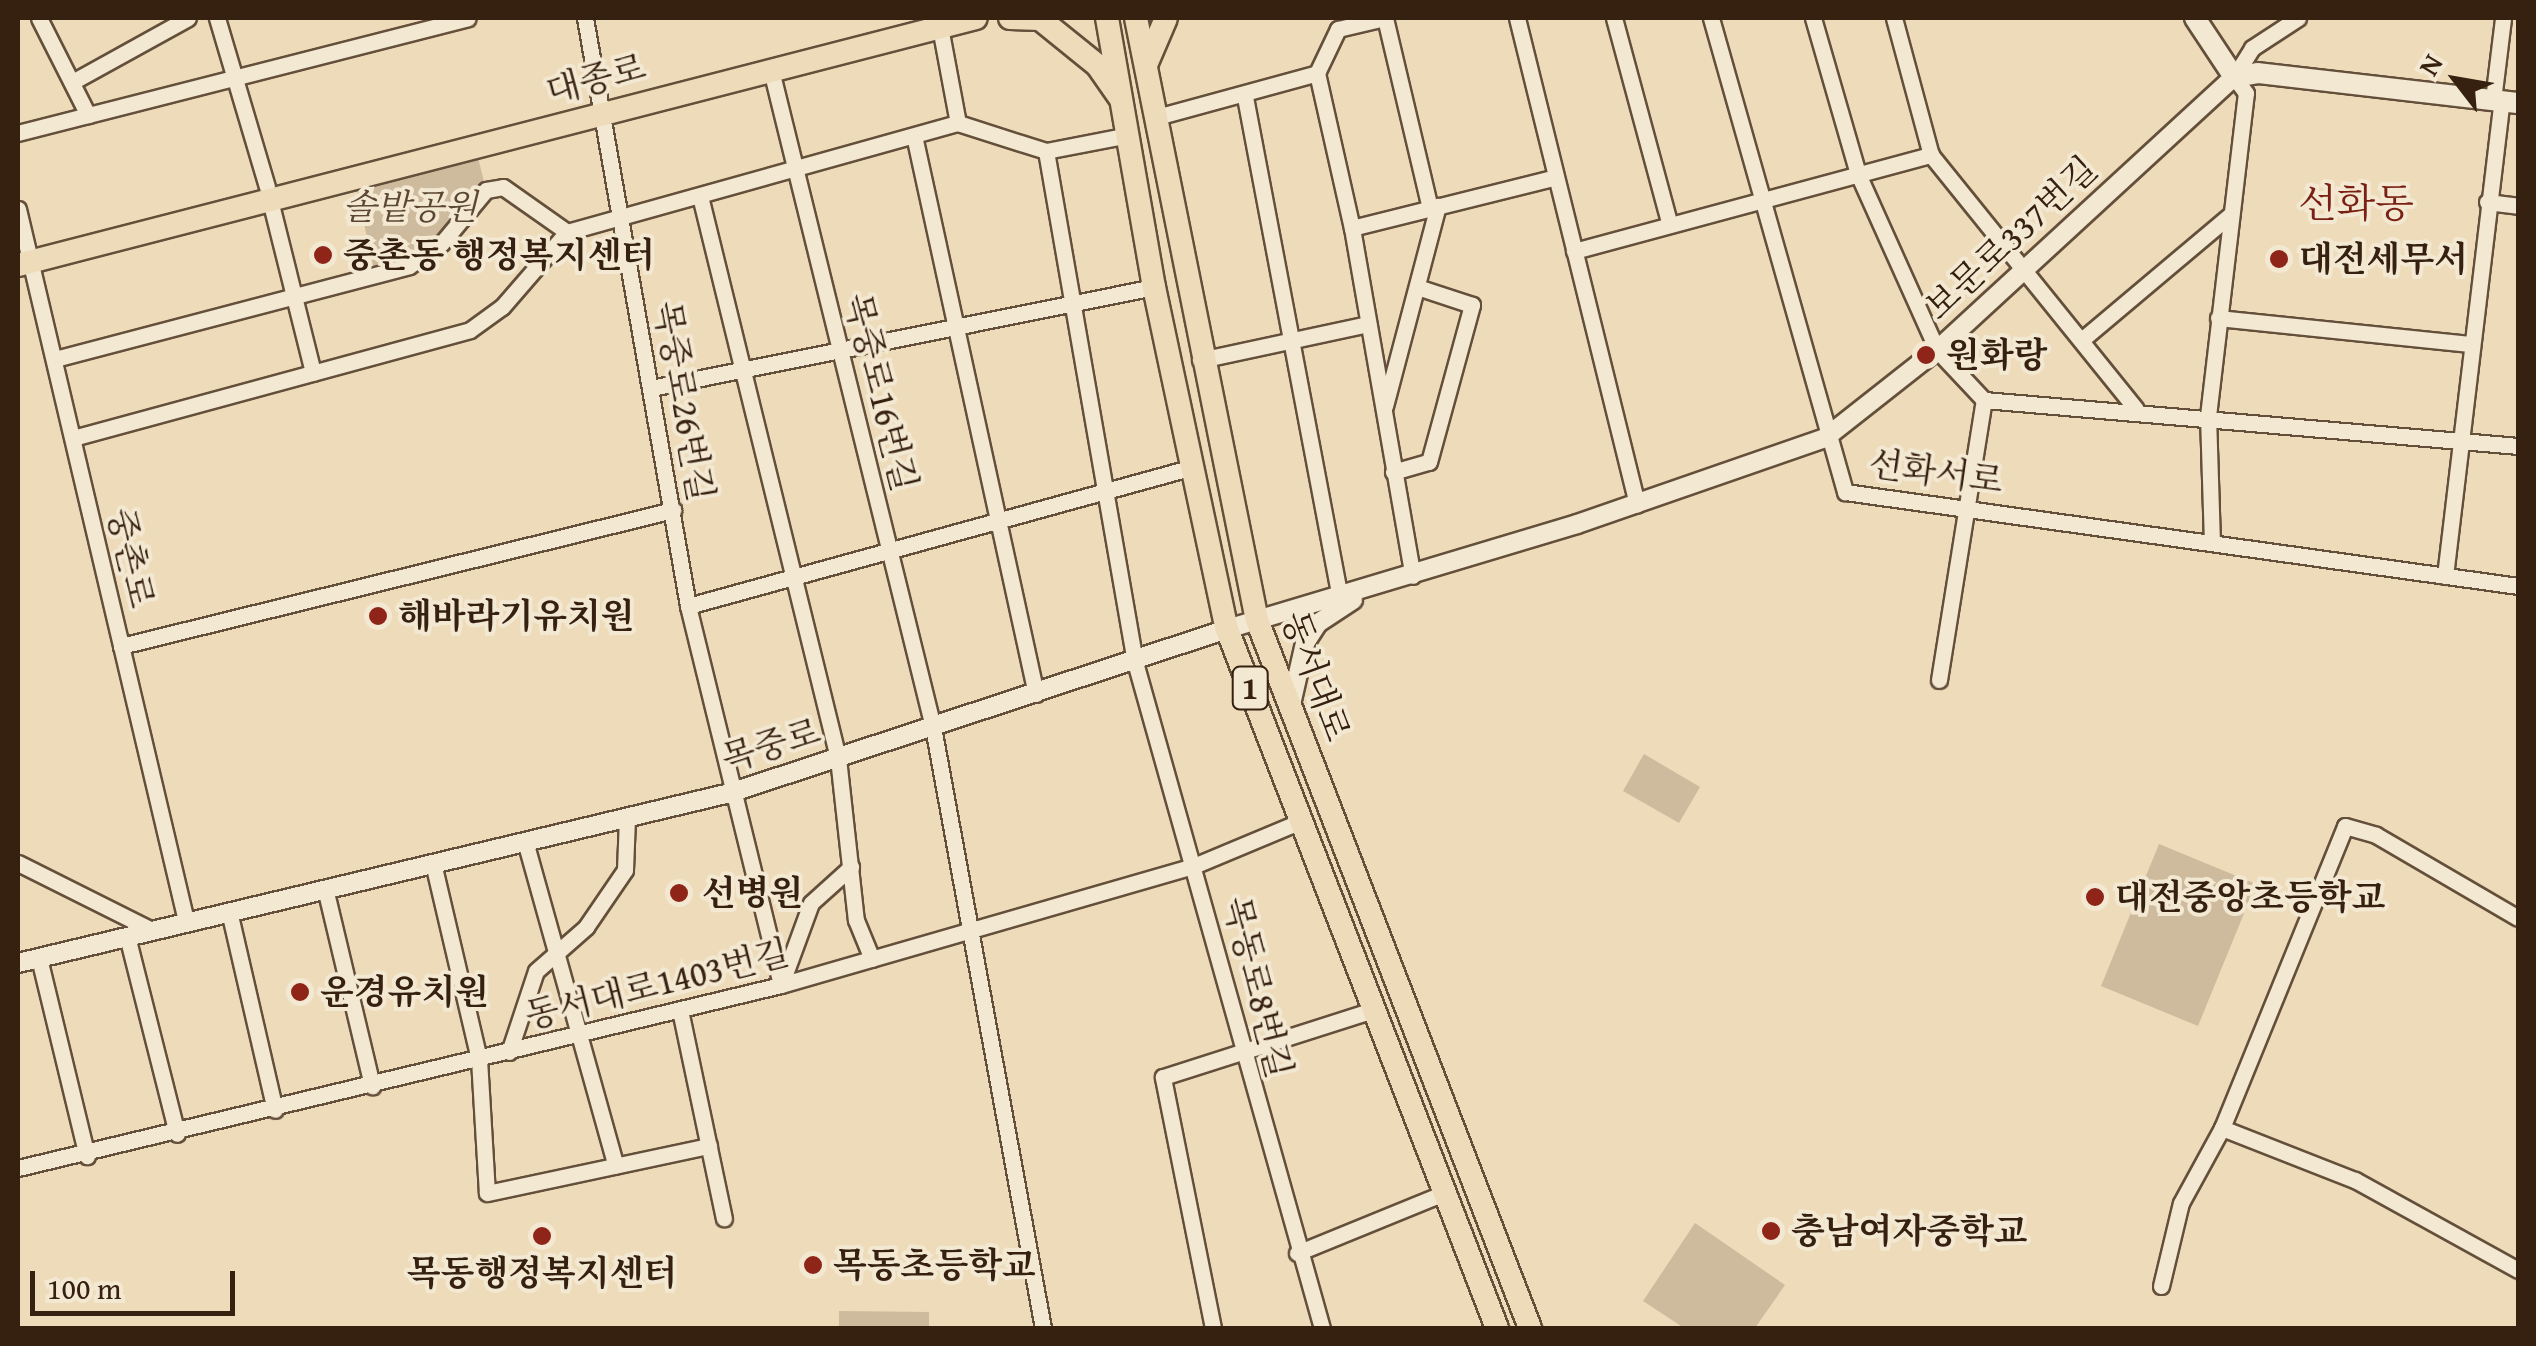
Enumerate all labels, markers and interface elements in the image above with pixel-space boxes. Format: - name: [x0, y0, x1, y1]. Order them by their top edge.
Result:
- north arrow: [2406, 30, 2506, 130]
- street label: 대종로: [542, 46, 650, 112]
- text: N: [2407, 46, 2452, 83]
- street label: 보문로337번길: [1916, 148, 2106, 328]
- district label: 선화동: [2298, 179, 2414, 227]
- park label: 솔밭공원: [342, 186, 478, 228]
- place label: 중촌동 행정복지센터: [343, 234, 655, 276]
- place label: 대전세무서: [2299, 238, 2468, 280]
- marker: 중촌동 행정복지센터: [312, 244, 334, 266]
- marker: 대전세무서: [2268, 248, 2290, 270]
- street label: 목중로16번길: [836, 289, 926, 495]
- street label: 목중로26번길: [646, 298, 722, 504]
- place label: 원화랑: [1946, 334, 2047, 376]
- marker: 원화랑: [1915, 344, 1937, 366]
- street label: 선화서로: [1866, 442, 2006, 502]
- street label: 중촌로: [99, 504, 163, 612]
- place label: 해바라기유치원: [398, 595, 635, 637]
- marker: 해바라기유치원: [367, 605, 389, 627]
- street label: 동서대로: [1273, 605, 1359, 747]
- road number: 1: [1230, 661, 1270, 715]
- street label: 목중로: [716, 710, 826, 780]
- place label: 선병원: [702, 872, 803, 914]
- place label: 대전중앙초등학교: [2115, 876, 2385, 918]
- marker: 선병원: [666, 880, 692, 906]
- marker: 대전중앙초등학교: [2084, 886, 2106, 908]
- street label: 목동로8번길: [1215, 892, 1301, 1082]
- street label: 동서대로1403번길: [521, 931, 793, 1037]
- place label: 운경유치원: [320, 971, 489, 1013]
- marker: 운경유치원: [289, 981, 311, 1003]
- place label: 충남여자중학교: [1791, 1210, 2028, 1252]
- marker: 충남여자중학교: [1760, 1220, 1782, 1242]
- marker: 목동행정복지센터: [531, 1225, 553, 1247]
- place label: 목동초등학교: [833, 1244, 1036, 1286]
- scale bar: [35, 1251, 240, 1313]
- place label: 목동행정복지센터: [407, 1252, 677, 1294]
- marker: 목동초등학교: [802, 1254, 824, 1276]
- text: 100 m: [47, 1266, 121, 1310]

